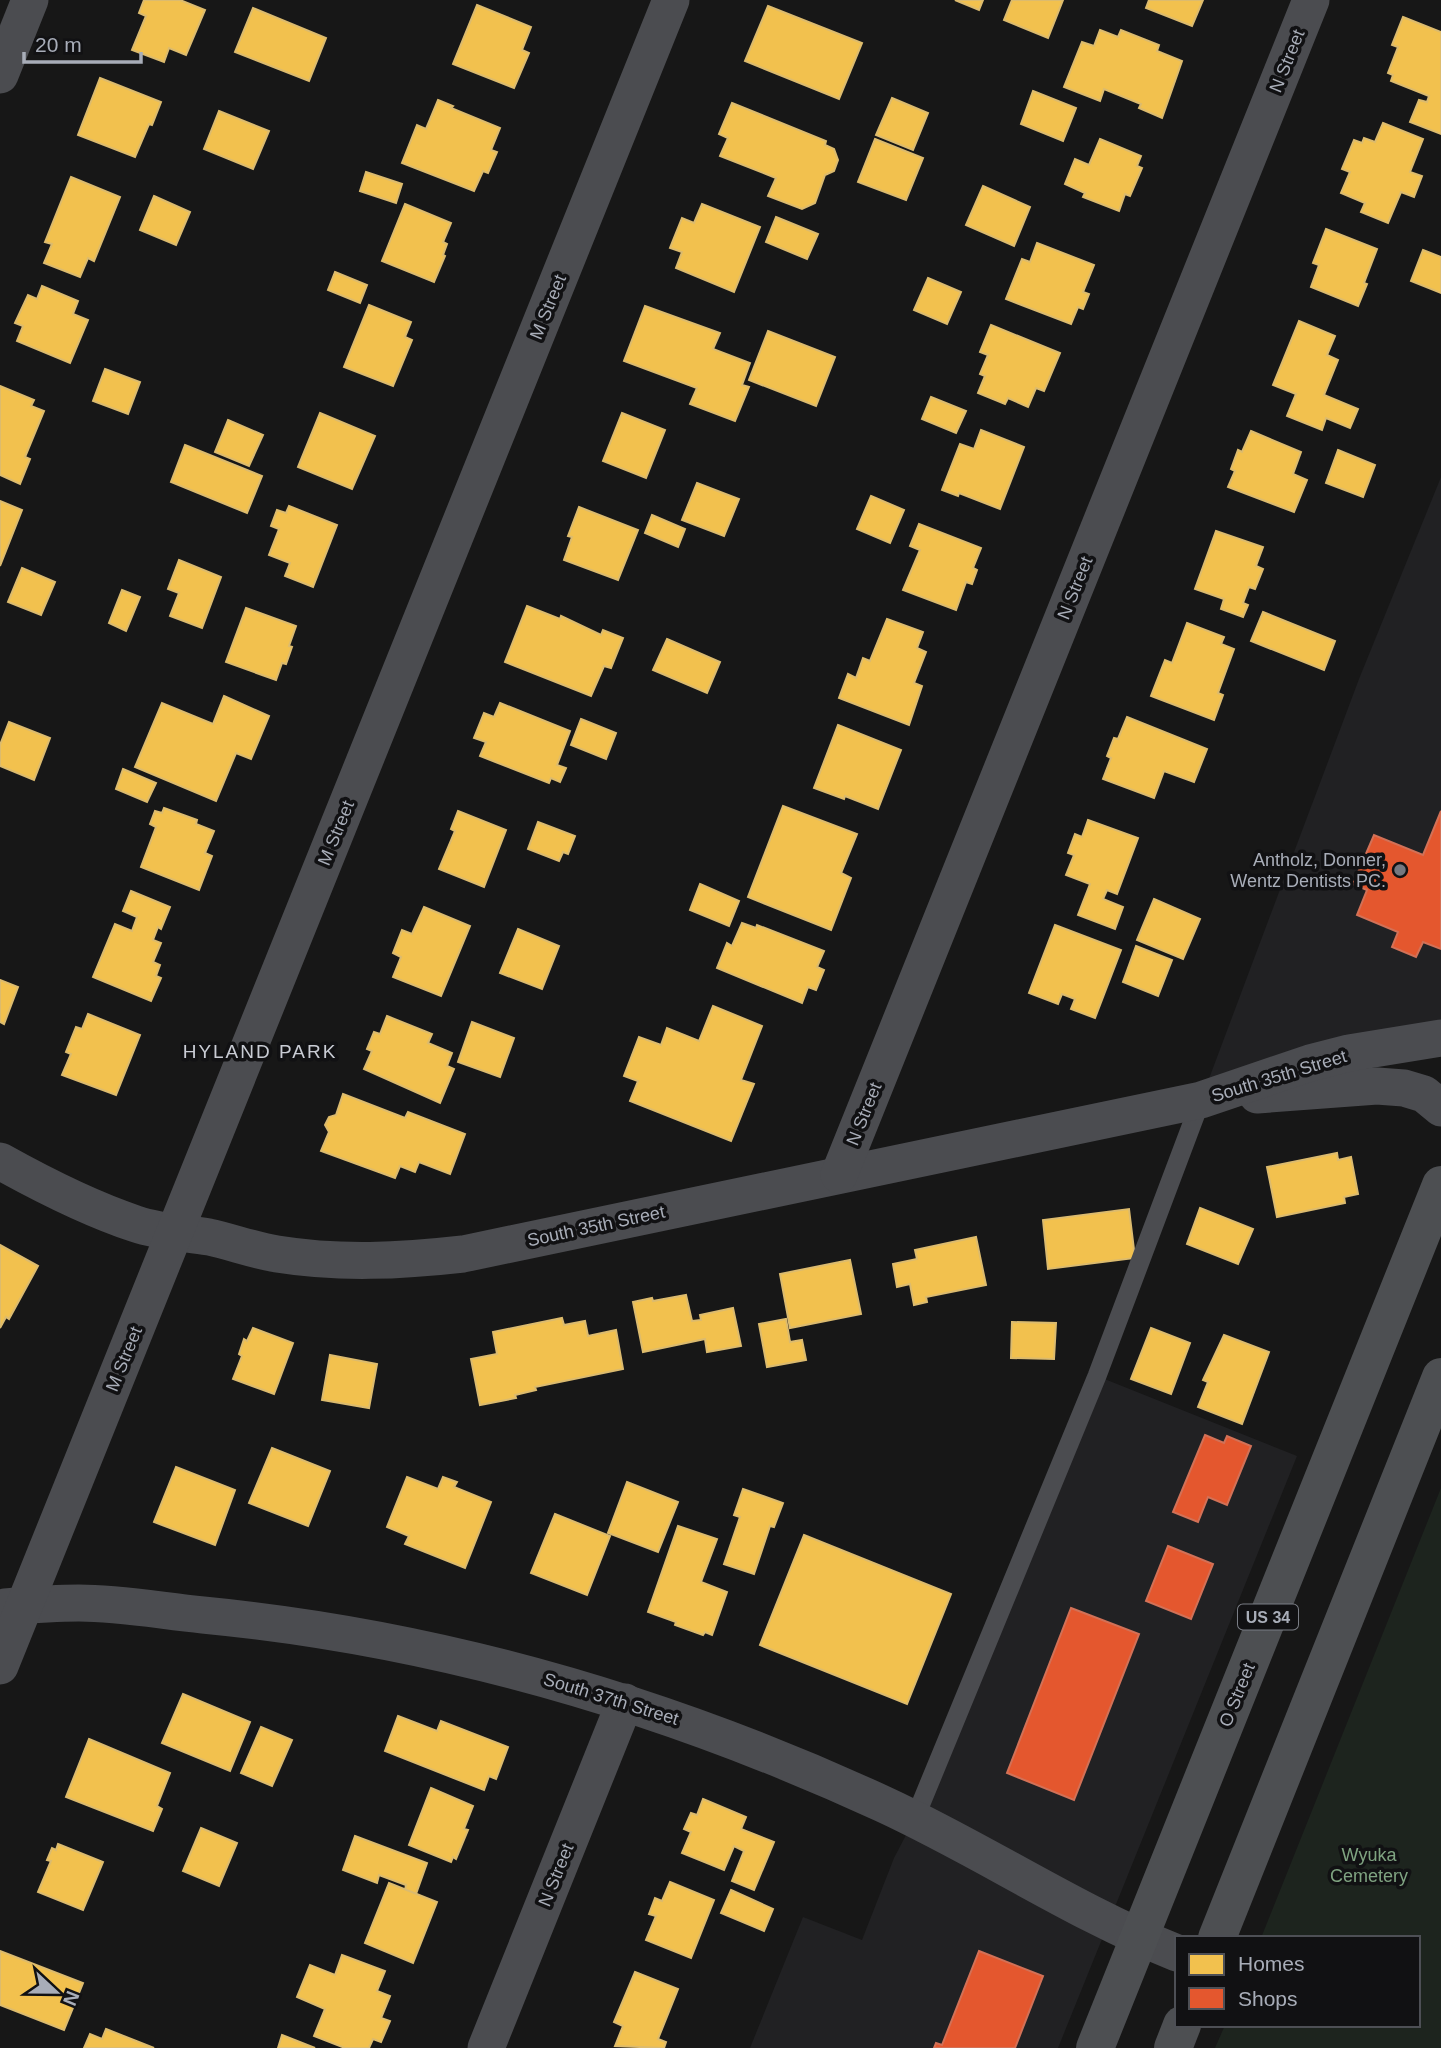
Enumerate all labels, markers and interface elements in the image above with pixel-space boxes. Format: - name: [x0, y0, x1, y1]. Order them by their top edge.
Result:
- scale bar: [24, 21, 142, 65]
- street label: N Street: [1265, 27, 1309, 95]
- text: 20 m: [35, 33, 82, 56]
- street label: M Street: [526, 272, 570, 342]
- street label: N Street: [1053, 554, 1097, 622]
- street label: M Street: [314, 798, 358, 868]
- place label: Antholz, Donner, Wentz Dentists PC.: [1230, 850, 1386, 891]
- marker: Antholz, Donner, Wentz Dentists PC.: [1392, 862, 1408, 878]
- district label: HYLAND PARK: [183, 1041, 337, 1062]
- street label: South 35th Street: [1209, 1046, 1349, 1106]
- street label: N Street: [842, 1080, 886, 1148]
- street label: South 35th Street: [525, 1202, 667, 1250]
- street label: M Street: [102, 1324, 146, 1394]
- road number: US 34: [1238, 1604, 1298, 1630]
- street label: O Street: [1215, 1660, 1259, 1730]
- street label: South 37th Street: [541, 1669, 681, 1729]
- street label: N Street: [534, 1841, 578, 1909]
- park label: Wyuka Cemetery: [1330, 1845, 1408, 1886]
- legend: [1175, 1936, 1420, 2027]
- text: Homes: [1238, 1952, 1305, 1975]
- north arrow: [21, 1957, 91, 2027]
- text: Shops: [1238, 1987, 1298, 2010]
- text: N: [59, 1988, 84, 2008]

